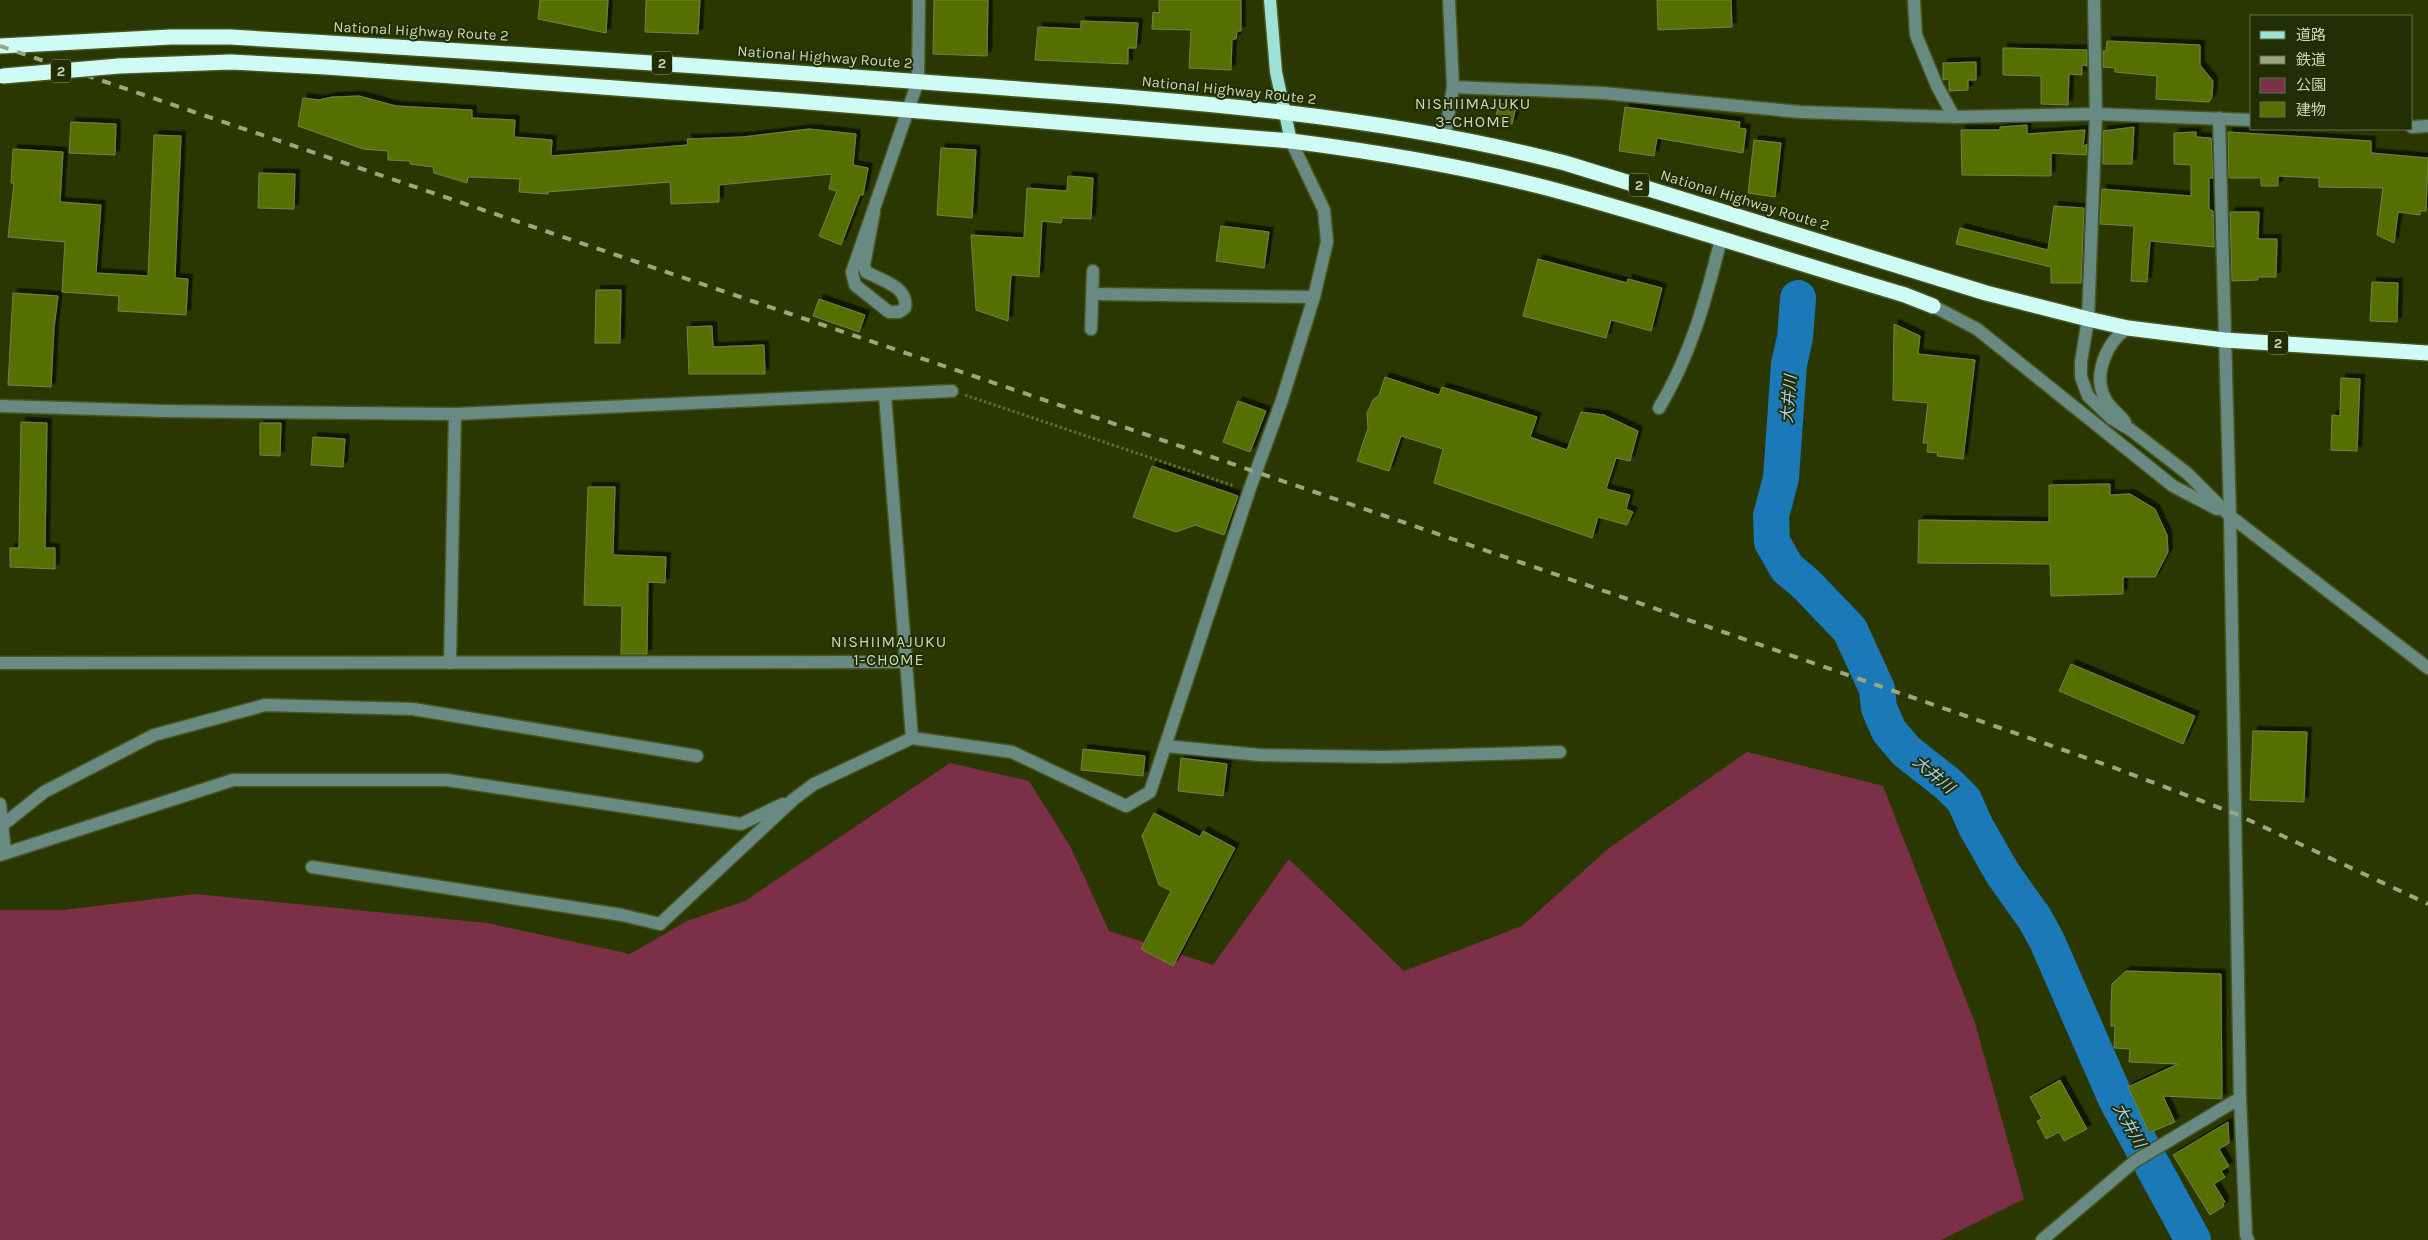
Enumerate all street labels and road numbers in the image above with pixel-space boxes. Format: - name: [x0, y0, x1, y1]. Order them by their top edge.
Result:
- street label: National Highway Route 2: [333, 17, 509, 45]
- street label: National Highway Route 2: [737, 42, 913, 72]
- road number: 2: [652, 52, 672, 74]
- road number: 2: [51, 59, 71, 82]
- street label: National Highway Route 2: [1141, 72, 1317, 108]
- street label: National Highway Route 2: [1658, 166, 1832, 234]
- road number: 2: [1629, 174, 1649, 196]
- road number: 2: [2268, 332, 2288, 354]

